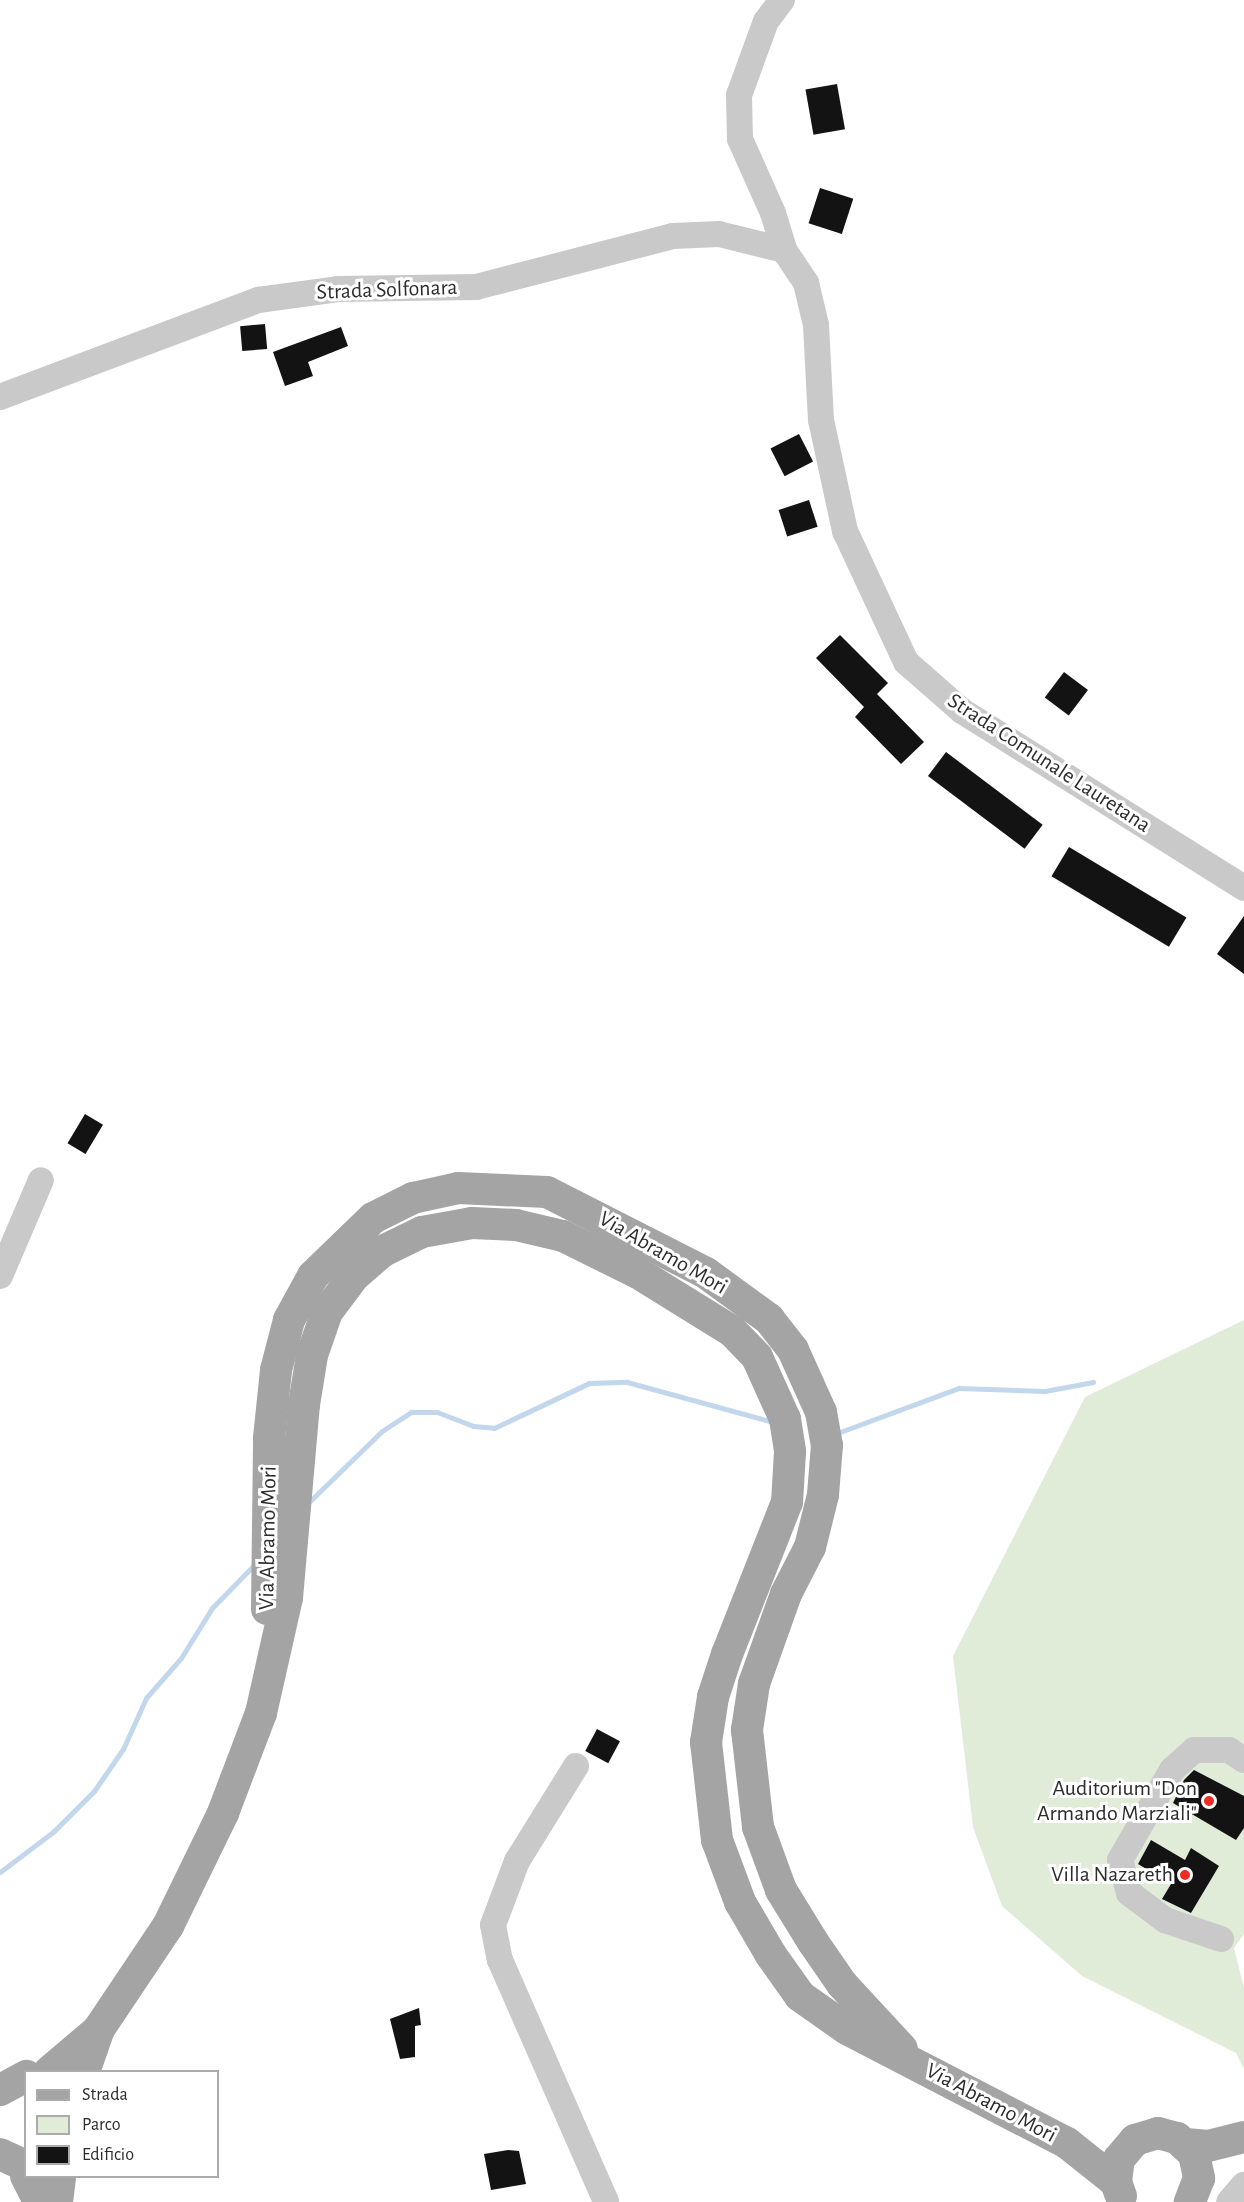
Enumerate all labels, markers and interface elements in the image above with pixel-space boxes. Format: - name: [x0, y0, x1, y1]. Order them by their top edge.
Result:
- street label: Strada Solfonara: [316, 274, 458, 306]
- street label: Strada Comunale Lauretana: [943, 688, 1155, 838]
- street label: Via Abramo Mori: [594, 1206, 732, 1300]
- street label: Via Abramo Mori: [254, 1466, 282, 1610]
- place label: Auditorium "Don Armando Marziali": [1037, 1775, 1197, 1826]
- marker: Auditorium "Don Armando Marziali": [1202, 1794, 1216, 1808]
- place label: Villa Nazareth: [1051, 1862, 1173, 1888]
- marker: Villa Nazareth: [1178, 1868, 1192, 1882]
- street label: Via Abramo Mori: [921, 2058, 1061, 2148]
- legend: [24, 2070, 219, 2178]
- text: Strada: [82, 2086, 128, 2104]
- text: Parco: [82, 2116, 121, 2134]
- text: Edificio: [82, 2146, 134, 2164]

